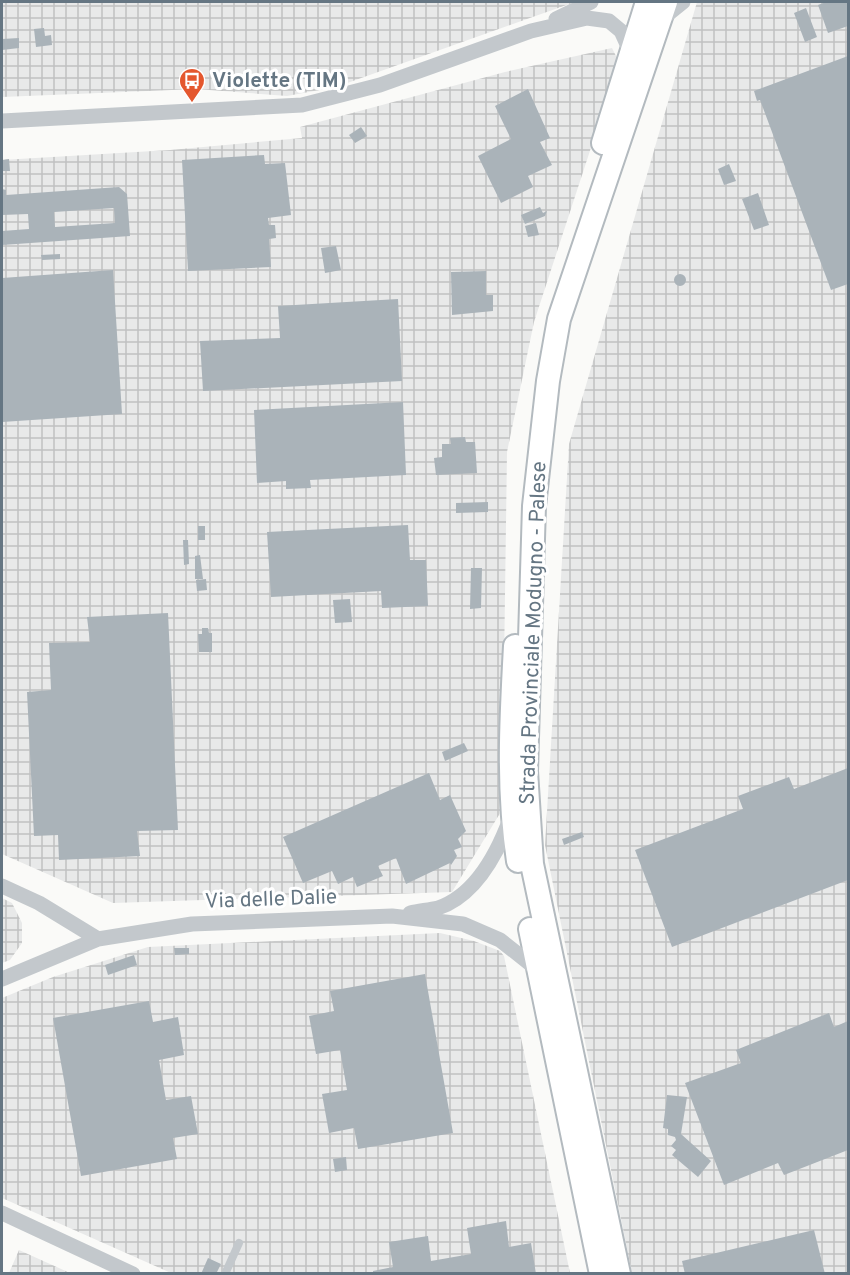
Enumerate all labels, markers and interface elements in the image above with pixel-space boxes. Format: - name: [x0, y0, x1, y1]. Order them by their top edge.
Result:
- bus stop icon: Violette (TIM): [177, 66, 207, 104]
- place label: Violette (TIM): [212, 68, 347, 95]
- street label: Strada Provinciale Modugno - Palese: [515, 461, 553, 805]
- street label: Via delle Dalie: [204, 884, 338, 916]

